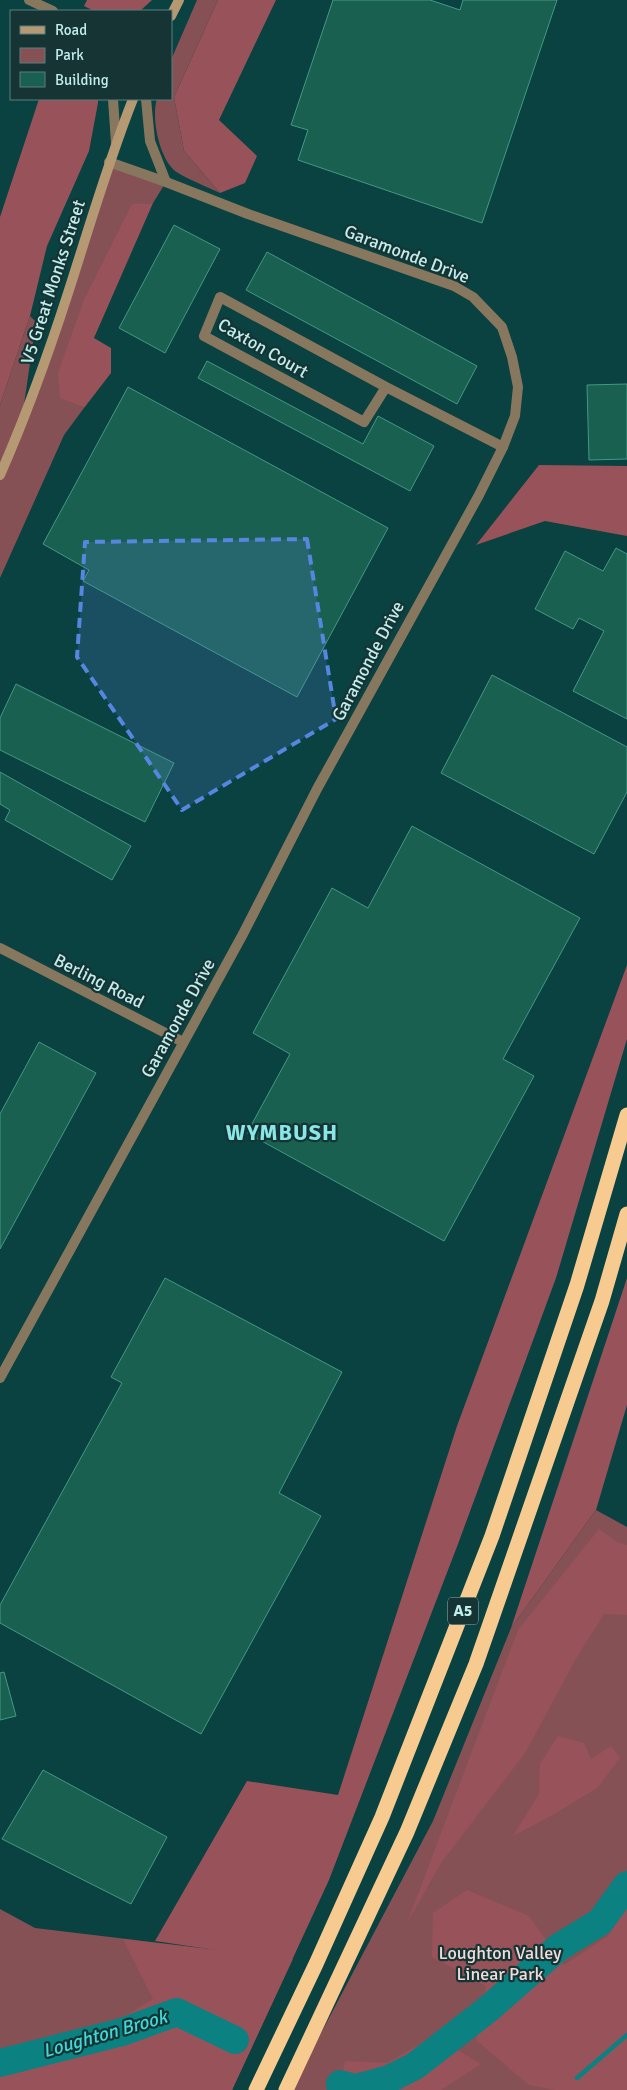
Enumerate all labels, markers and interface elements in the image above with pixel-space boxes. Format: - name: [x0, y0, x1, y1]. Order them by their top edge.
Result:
- legend: [10, 10, 172, 100]
- text: Road: [55, 21, 87, 39]
- text: Park: [55, 46, 84, 64]
- text: Building: [55, 71, 109, 89]
- street label: V5 Great Monks Street: [16, 197, 90, 367]
- street label: Garamonde Drive: [341, 220, 473, 288]
- street label: Caxton Court: [214, 313, 312, 383]
- street label: Garamonde Drive: [327, 597, 409, 725]
- street label: Berling Road: [50, 949, 148, 1013]
- street label: Garamonde Drive: [136, 955, 220, 1081]
- district label: WYMBUSH: [226, 1119, 338, 1146]
- road number: A5: [448, 1598, 478, 1624]
- park label: Loughton Valley Linear Park: [439, 1942, 562, 1985]
- water label: Loughton Brook: [40, 2004, 171, 2063]

